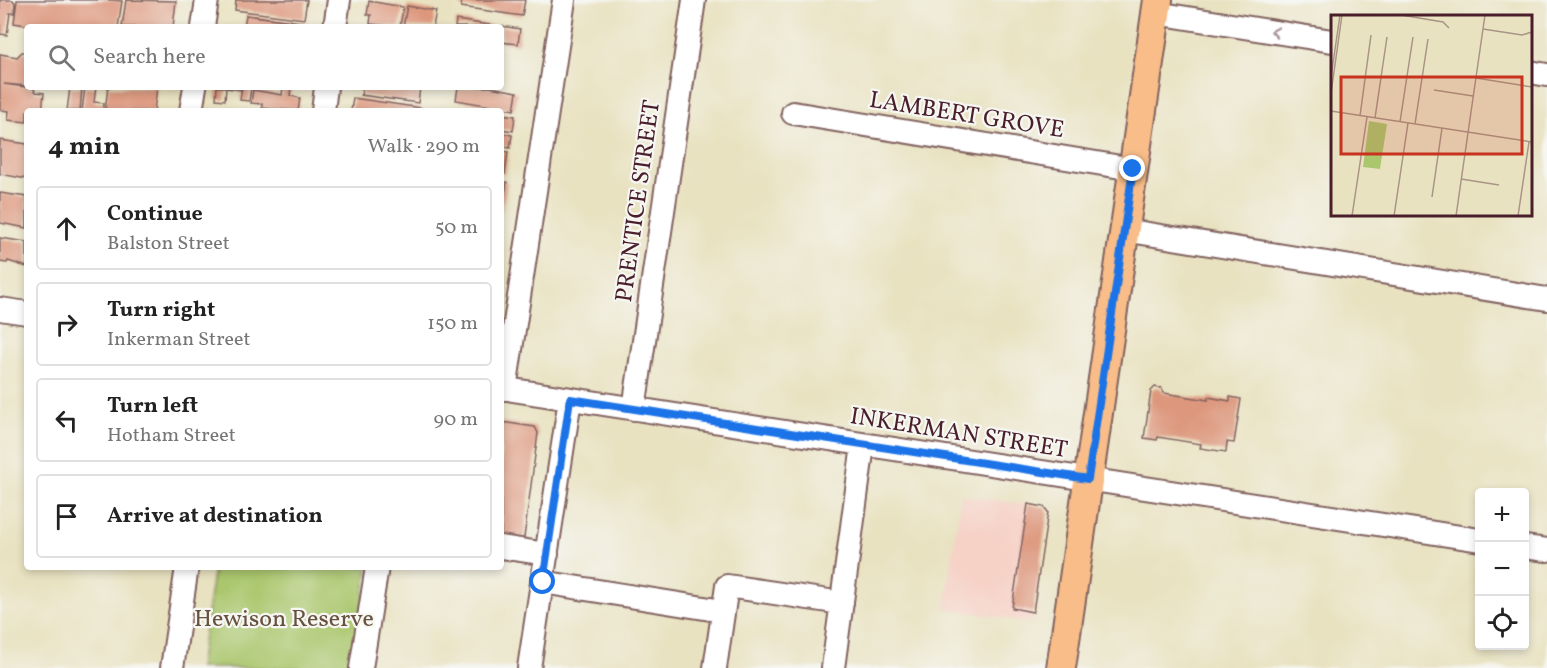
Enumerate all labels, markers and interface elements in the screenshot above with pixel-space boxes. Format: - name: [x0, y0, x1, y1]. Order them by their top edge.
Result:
- inset map: [1331, 15, 1532, 216]
- search box: [24, 24, 504, 90]
- one-way arrow: [1270, 27, 1279, 39]
- icon: search: [45, 41, 78, 74]
- text: Search here: [93, 42, 206, 73]
- street label: LAMBERT GROVE: [867, 84, 1067, 148]
- street label: PRENTICE STREET: [608, 98, 670, 305]
- text: 4 min: [48, 129, 120, 165]
- text: Walk · 290 m: [368, 133, 480, 161]
- route end: [1119, 155, 1145, 181]
- text: Continue: [107, 199, 203, 230]
- icon: ahead: [50, 212, 83, 245]
- text: 50 m: [435, 214, 478, 242]
- text: Balston Street: [107, 230, 230, 258]
- text: Turn right: [107, 295, 215, 326]
- icon: right: [50, 308, 83, 341]
- text: 150 m: [427, 310, 478, 338]
- text: Inkerman Street: [107, 326, 251, 354]
- text: Turn left: [107, 391, 198, 422]
- street label: INKERMAN STREET: [847, 400, 1070, 468]
- icon: left: [50, 404, 83, 437]
- text: 90 m: [434, 406, 478, 434]
- text: Hotham Street: [107, 422, 236, 450]
- map controls: [1475, 488, 1529, 650]
- button: +: [1475, 488, 1529, 542]
- icon: arrive: [50, 500, 83, 533]
- text: Arrive at destination: [107, 501, 323, 532]
- button: −: [1475, 542, 1529, 596]
- route start: [529, 568, 555, 594]
- button: locate: [1475, 596, 1529, 650]
- park label: Hewison Reserve: [194, 603, 374, 637]

